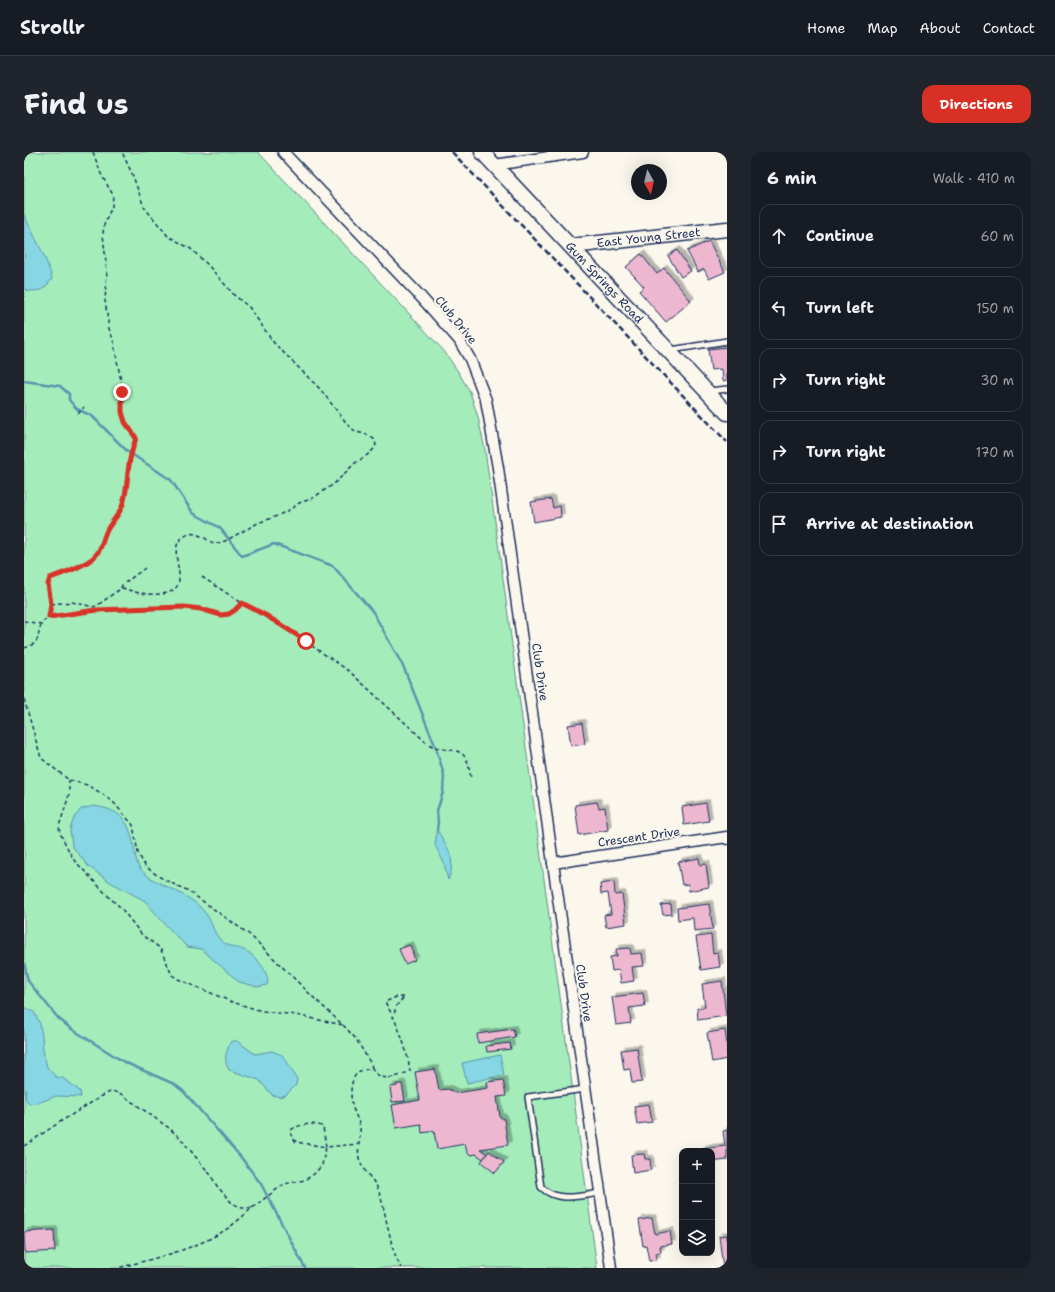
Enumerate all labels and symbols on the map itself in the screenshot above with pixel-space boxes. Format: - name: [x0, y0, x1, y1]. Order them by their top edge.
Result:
- north arrow: [631, 164, 667, 200]
- street label: East Young Street: [596, 224, 701, 251]
- street label: Gum Springs Road: [562, 238, 647, 327]
- street label: Club Drive: [431, 292, 481, 348]
- route end: [113, 383, 131, 401]
- route start: [297, 632, 315, 650]
- street label: Club Drive: [528, 642, 552, 702]
- street label: Crescent Drive: [597, 823, 681, 851]
- street label: Club Drive: [572, 963, 596, 1023]

